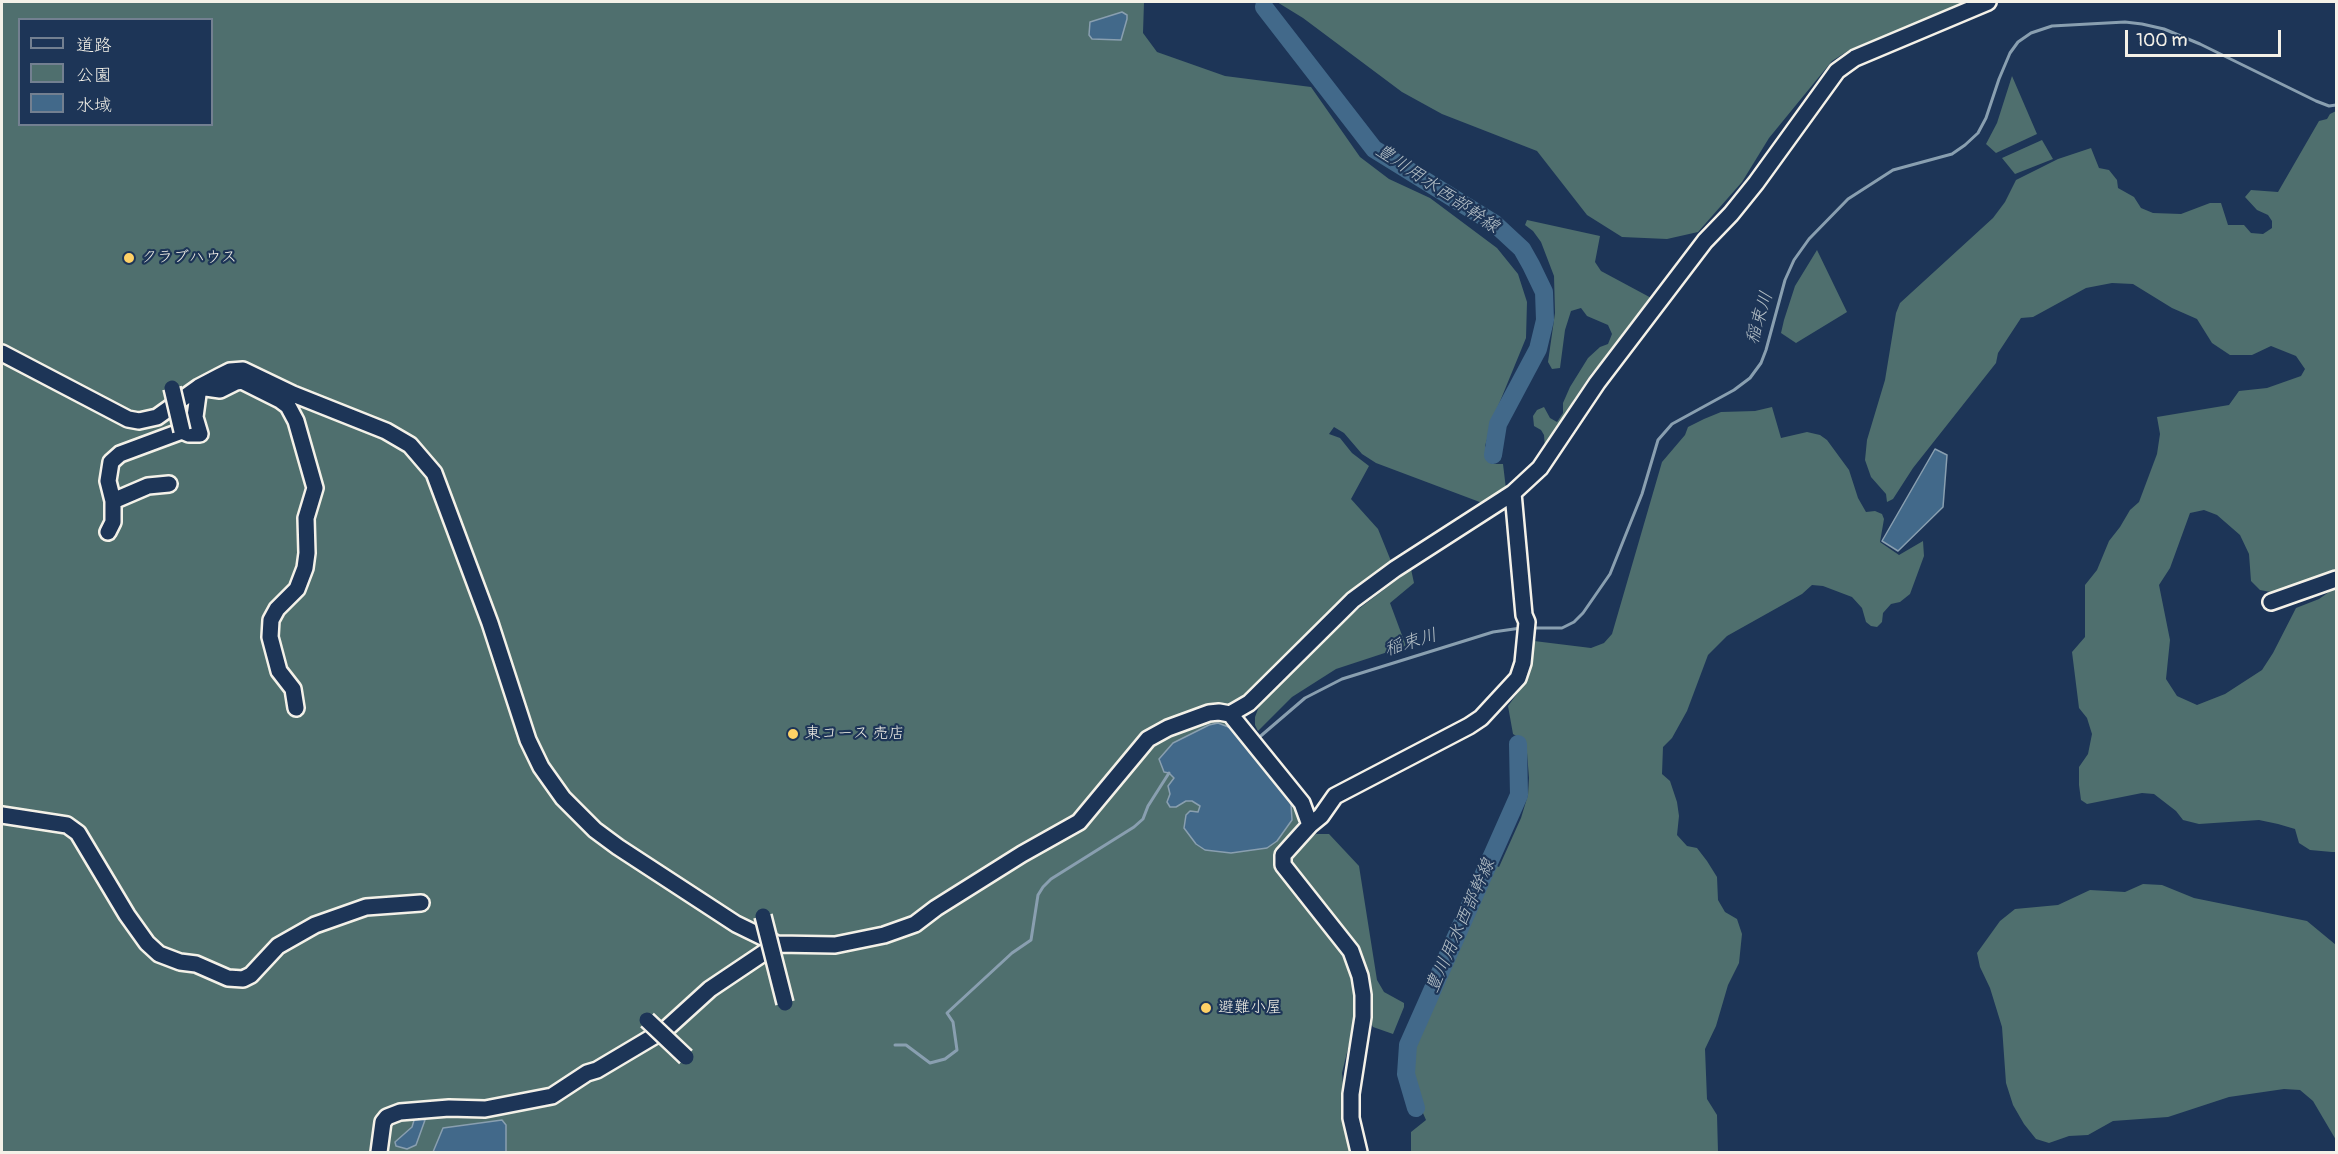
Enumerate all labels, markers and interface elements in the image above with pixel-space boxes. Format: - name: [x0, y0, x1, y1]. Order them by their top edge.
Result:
- legend: [18, 18, 213, 126]
- scale bar: [2128, 18, 2284, 56]
- text: 100 m: [2136, 29, 2188, 52]
- text: 道路: [76, 34, 112, 57]
- text: 公園: [76, 64, 112, 87]
- text: 水域: [76, 94, 112, 117]
- water label: 豊川用水西部幹線: [1371, 140, 1503, 238]
- place label: クラブハウス: [141, 248, 237, 268]
- marker: クラブハウス: [122, 251, 136, 265]
- water label: 稲束川: [1742, 289, 1778, 347]
- water label: 稲束川: [1382, 625, 1440, 661]
- place label: 東コース 売店: [805, 724, 904, 744]
- marker: 東コース 売店: [786, 727, 800, 741]
- water label: 豊川用水西部幹線: [1422, 856, 1500, 996]
- place label: 避難小屋: [1218, 998, 1282, 1018]
- marker: 避難小屋: [1199, 1001, 1213, 1015]

